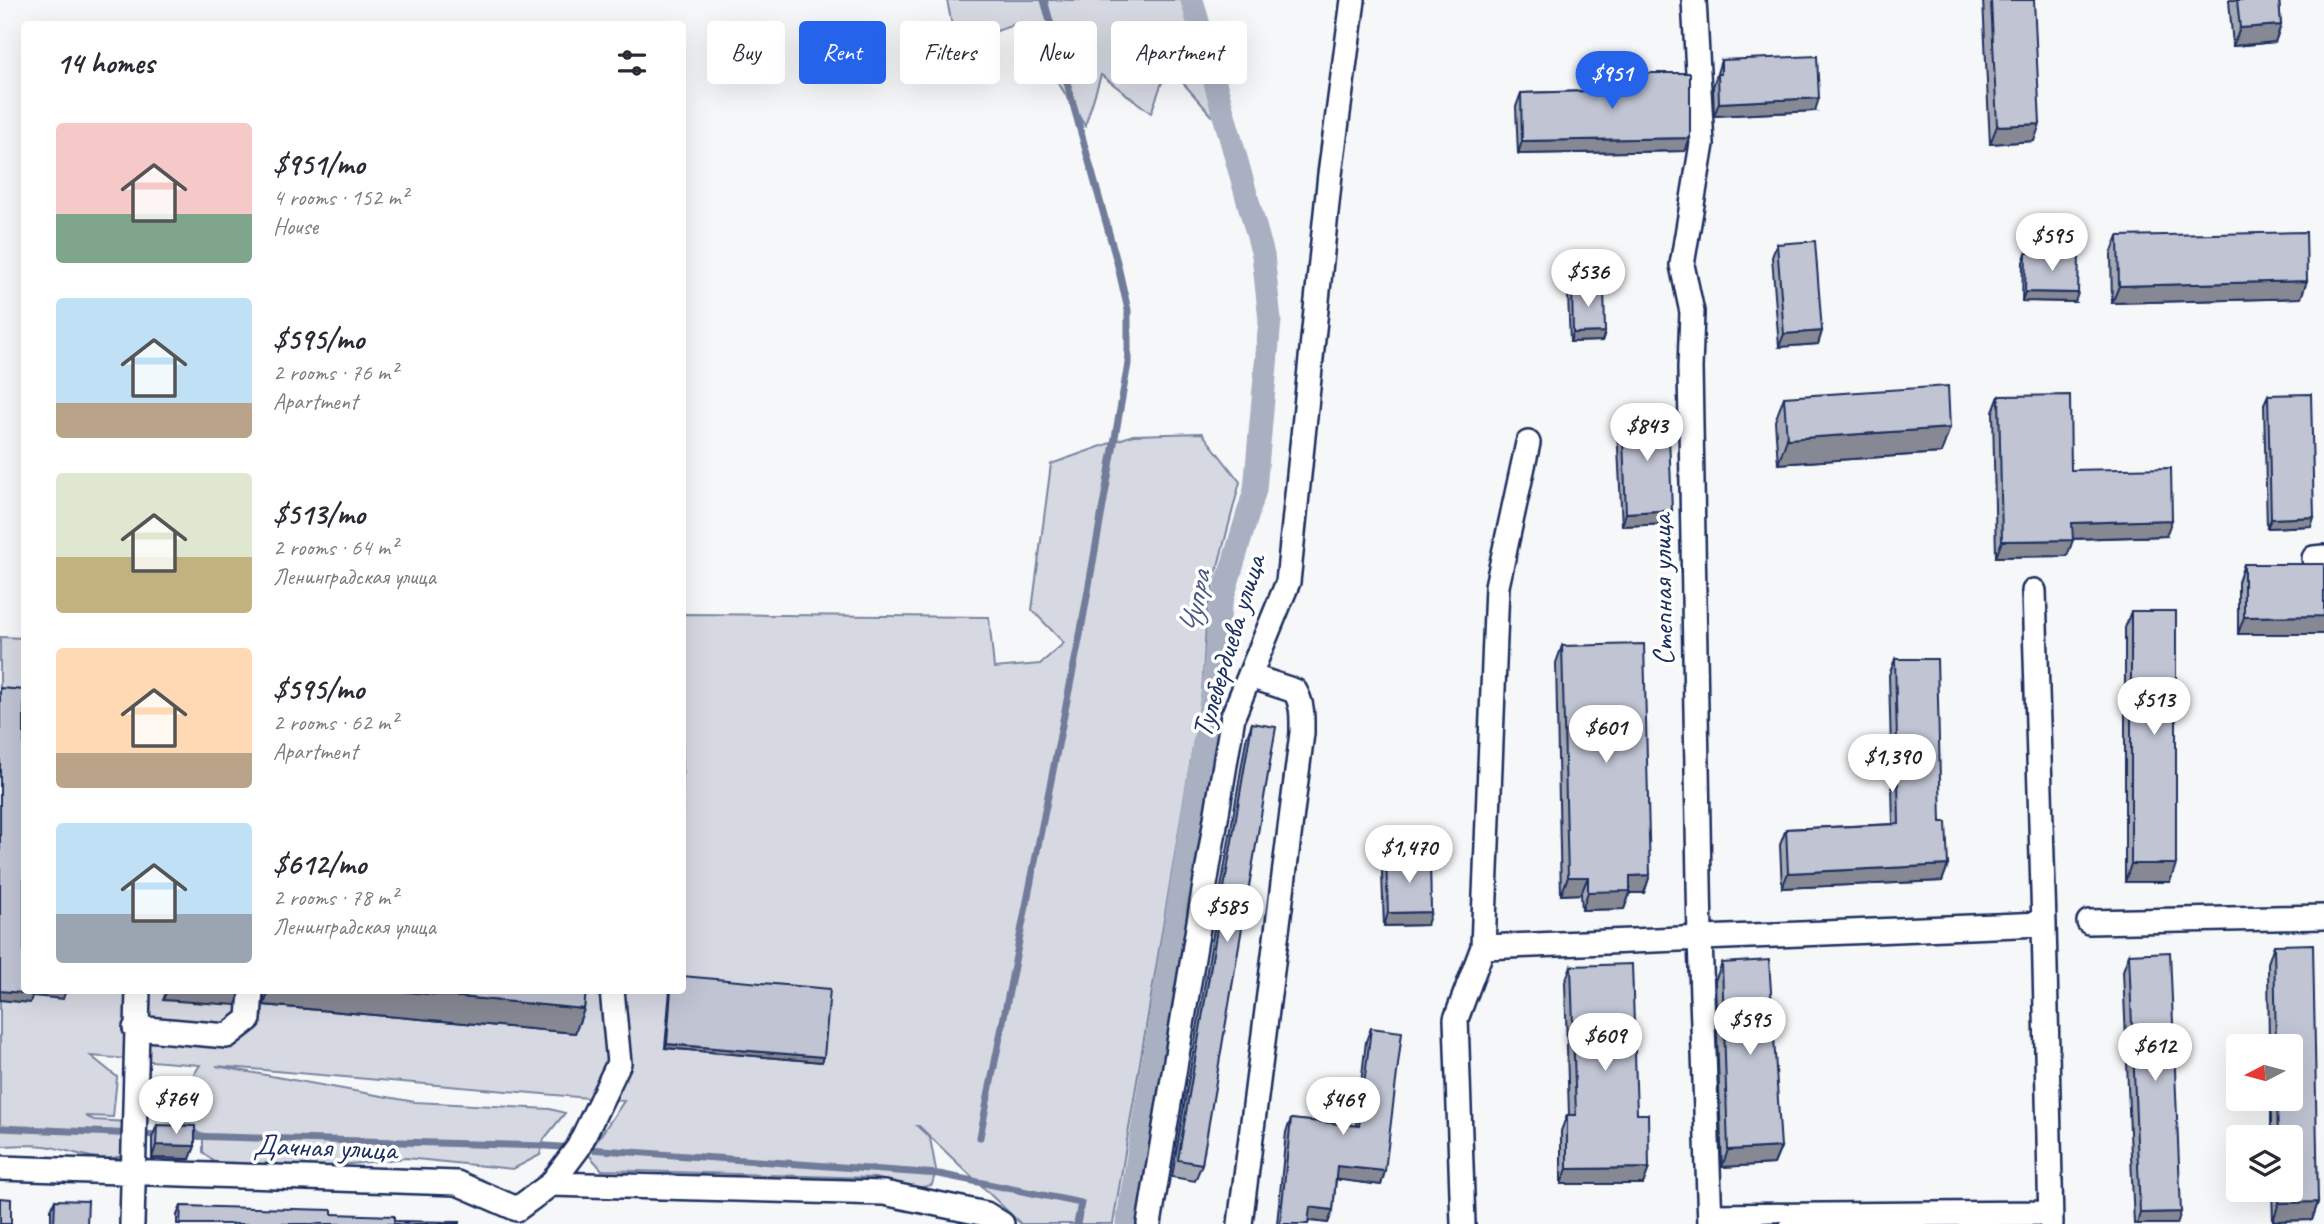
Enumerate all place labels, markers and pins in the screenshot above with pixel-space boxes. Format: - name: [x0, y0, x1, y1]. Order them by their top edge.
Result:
- pin: $951: [1571, 52, 1653, 111]
- pin: $595: [2011, 214, 2093, 273]
- pin: $536: [1547, 250, 1629, 309]
- pin: $843: [1606, 404, 1688, 463]
- pin: $513: [2113, 678, 2195, 737]
- pin: $601: [1565, 706, 1647, 765]
- pin: $1,390: [1835, 734, 1949, 794]
- pin: $1,470: [1352, 826, 1466, 885]
- pin: $585: [1186, 884, 1268, 944]
- pin: $595: [1709, 998, 1791, 1057]
- pin: $609: [1564, 1014, 1646, 1073]
- pin: $612: [2114, 1024, 2196, 1083]
- pin: $764: [135, 1076, 217, 1136]
- pin: $469: [1302, 1078, 1384, 1137]

